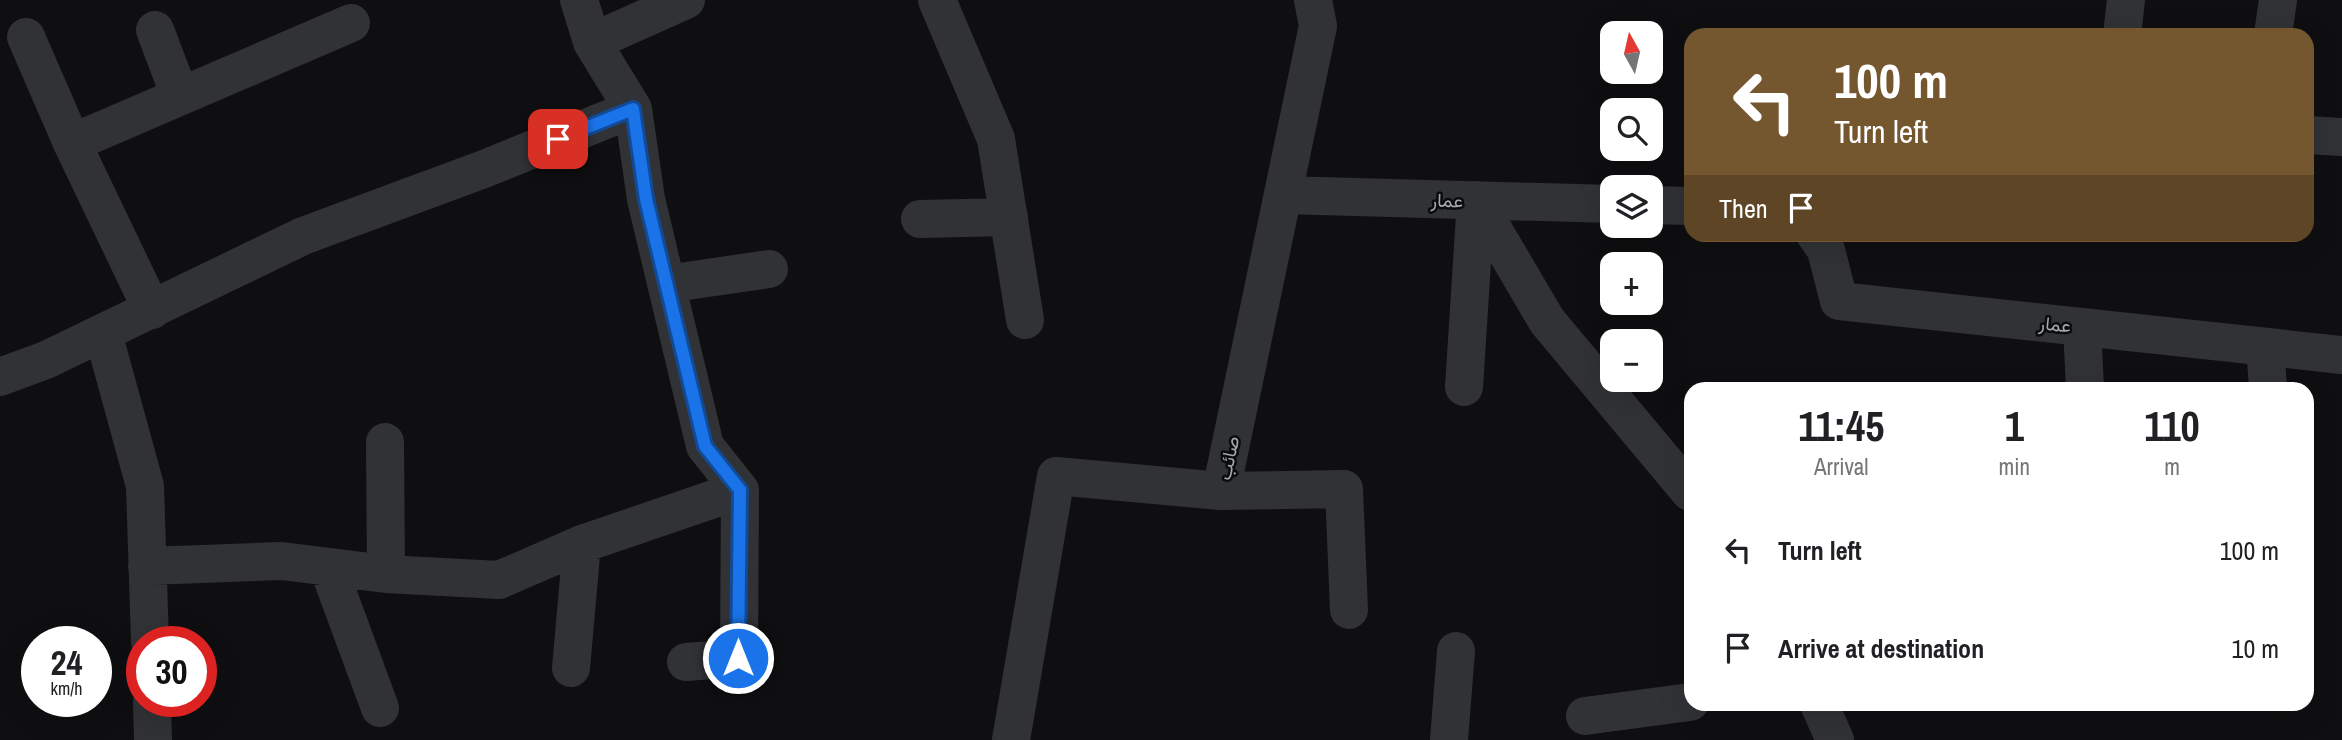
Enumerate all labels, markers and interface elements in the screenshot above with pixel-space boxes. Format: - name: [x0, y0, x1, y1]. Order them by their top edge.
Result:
- north arrow: [1600, 21, 1662, 84]
- map controls: [1600, 21, 1663, 392]
- text: 100 m: [1834, 47, 1948, 113]
- icon: left: [1719, 56, 1810, 147]
- button: search: [1600, 98, 1663, 161]
- pin: [528, 109, 588, 169]
- text: Turn left: [1834, 110, 1928, 153]
- icon: arrive: [539, 120, 577, 158]
- button: layers: [1600, 175, 1663, 238]
- street label: عمار: [1429, 186, 1464, 214]
- icon: arrive: [1782, 189, 1820, 227]
- text: Then: [1719, 191, 1768, 226]
- button: +: [1600, 252, 1663, 315]
- street label: عمار: [2037, 309, 2072, 339]
- button: −: [1600, 329, 1663, 392]
- text: 11:45: [1798, 398, 1884, 454]
- text: 1: [2005, 398, 2024, 454]
- text: 110: [2144, 398, 2200, 454]
- street label: صائب: [1211, 434, 1245, 482]
- text: Arrival: [1814, 451, 1869, 482]
- text: min: [1999, 451, 2030, 482]
- text: m: [2164, 451, 2180, 482]
- icon: left: [1719, 531, 1757, 569]
- text: Turn left: [1778, 533, 1862, 568]
- text: 100 m: [2220, 533, 2279, 568]
- position arrow: [701, 621, 775, 695]
- speed limit sign: 30: [126, 626, 217, 717]
- icon: arrive: [1719, 629, 1757, 667]
- text: Arrive at destination: [1778, 631, 1984, 666]
- text: 10 m: [2232, 631, 2279, 666]
- text: 24: [51, 639, 82, 686]
- text: km/h: [51, 676, 83, 701]

